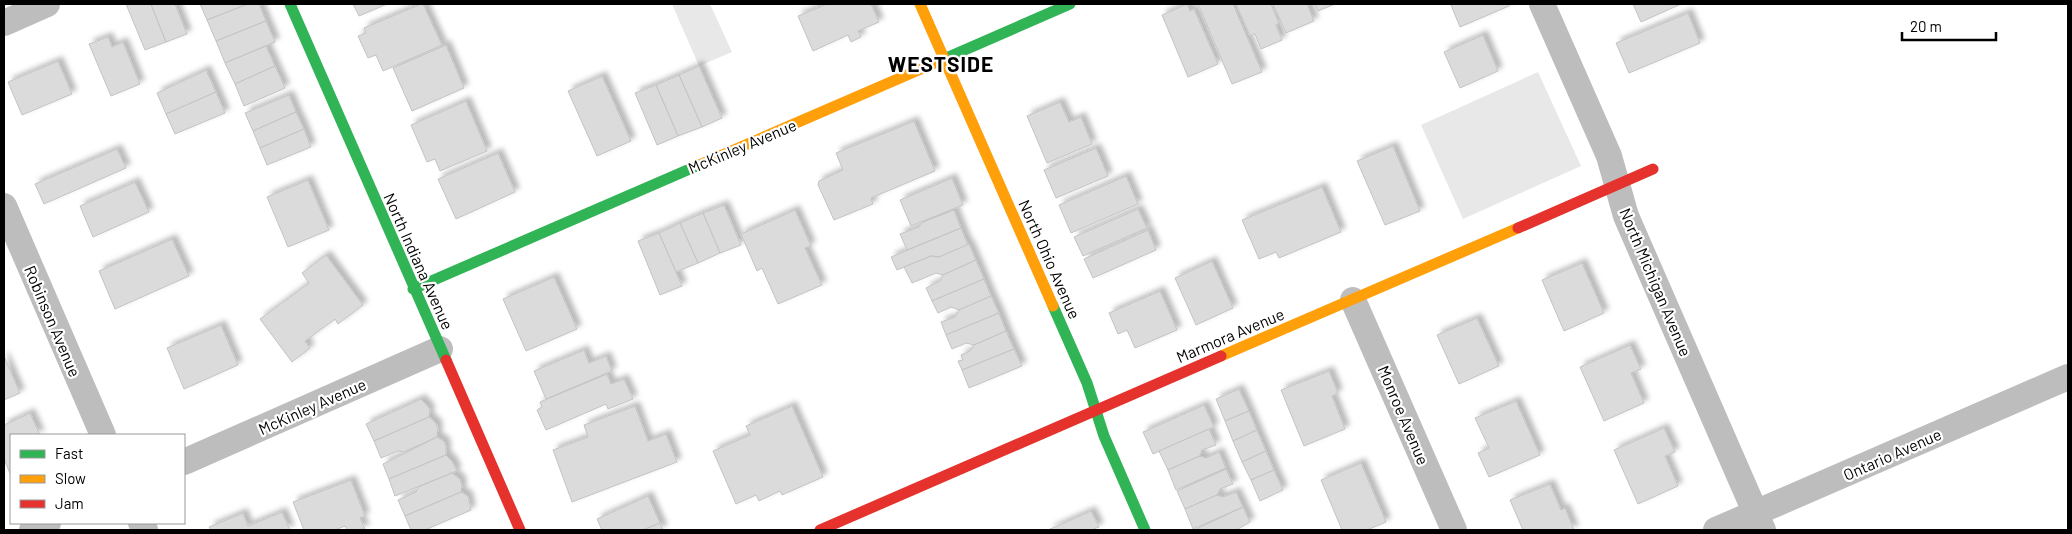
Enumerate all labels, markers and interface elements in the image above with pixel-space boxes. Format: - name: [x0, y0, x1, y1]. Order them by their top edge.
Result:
- scale bar: [1902, 10, 1996, 42]
- text: 20 m: [1910, 17, 1942, 35]
- district label: WESTSIDE: [888, 51, 994, 76]
- street label: McKinley Avenue: [685, 115, 799, 177]
- street label: North Indiana Avenue: [380, 190, 458, 332]
- street label: North Ohio Avenue: [1015, 196, 1085, 322]
- street label: North Michigan Avenue: [1616, 205, 1696, 359]
- street label: Robinson Avenue: [21, 263, 85, 379]
- street label: Marmora Avenue: [1173, 304, 1287, 366]
- street label: Monroe Avenue: [1375, 363, 1433, 467]
- street label: McKinley Avenue: [255, 374, 369, 438]
- street label: Ontario Avenue: [1840, 424, 1944, 484]
- legend: [10, 434, 185, 524]
- text: Fast: [55, 444, 83, 462]
- text: Slow: [55, 469, 86, 487]
- text: Jam: [55, 494, 84, 512]

